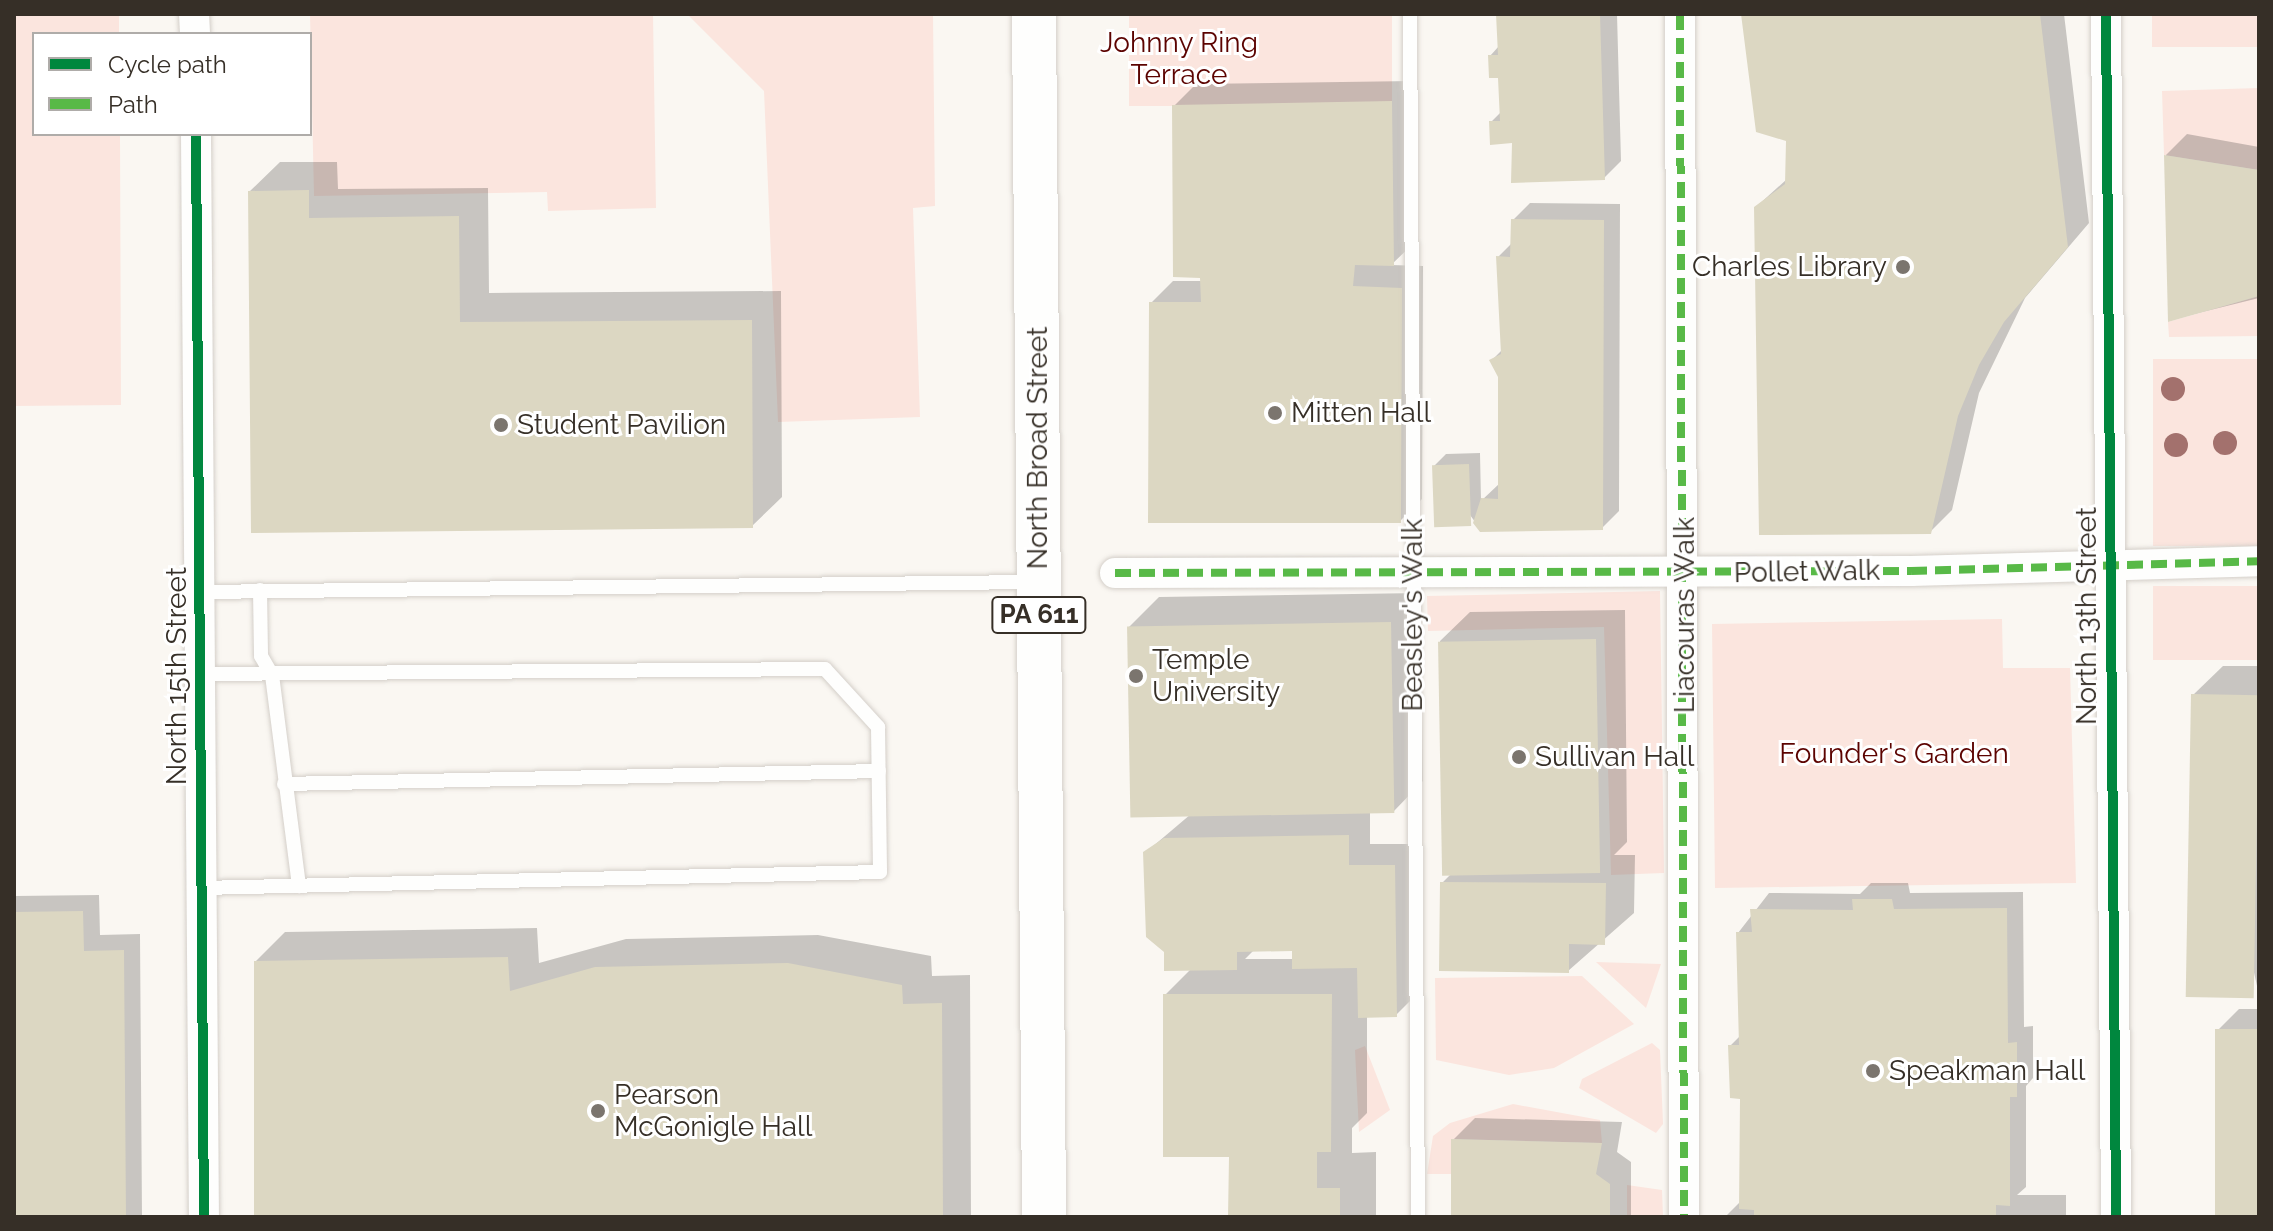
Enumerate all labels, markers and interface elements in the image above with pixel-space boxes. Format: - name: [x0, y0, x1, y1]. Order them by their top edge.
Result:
- park label: Johnny Ring Terrace: [1100, 26, 1258, 92]
- legend: [32, 32, 312, 136]
- text: Cycle path: [108, 50, 227, 79]
- text: Path: [108, 90, 158, 119]
- place label: Charles Library: [1692, 250, 1887, 284]
- marker: Charles Library: [1894, 258, 1912, 276]
- street label: North Broad Street: [1021, 327, 1055, 569]
- place label: Mitten Hall: [1291, 396, 1431, 430]
- marker: Mitten Hall: [1266, 404, 1284, 422]
- place label: Student Pavilion: [517, 408, 726, 442]
- marker: Student Pavilion: [492, 416, 510, 434]
- street label: North 13th Street: [2070, 507, 2104, 725]
- street label: Liacouras Walk: [1668, 516, 1702, 714]
- street label: Beasley's Walk: [1396, 518, 1430, 712]
- street label: Pollet Walk: [1733, 554, 1881, 590]
- street label: North 15th Street: [160, 567, 194, 785]
- road number: PA 611: [989, 593, 1089, 637]
- place label: Temple University: [1152, 643, 1280, 709]
- marker: Temple University: [1127, 667, 1145, 685]
- park label: Founder's Garden: [1779, 737, 2009, 771]
- place label: Sullivan Hall: [1535, 740, 1694, 774]
- marker: Sullivan Hall: [1510, 748, 1528, 766]
- place label: Speakman Hall: [1889, 1054, 2085, 1088]
- marker: Speakman Hall: [1864, 1062, 1882, 1080]
- place label: Pearson McGonigle Hall: [614, 1078, 812, 1144]
- marker: Pearson McGonigle Hall: [589, 1102, 607, 1120]

